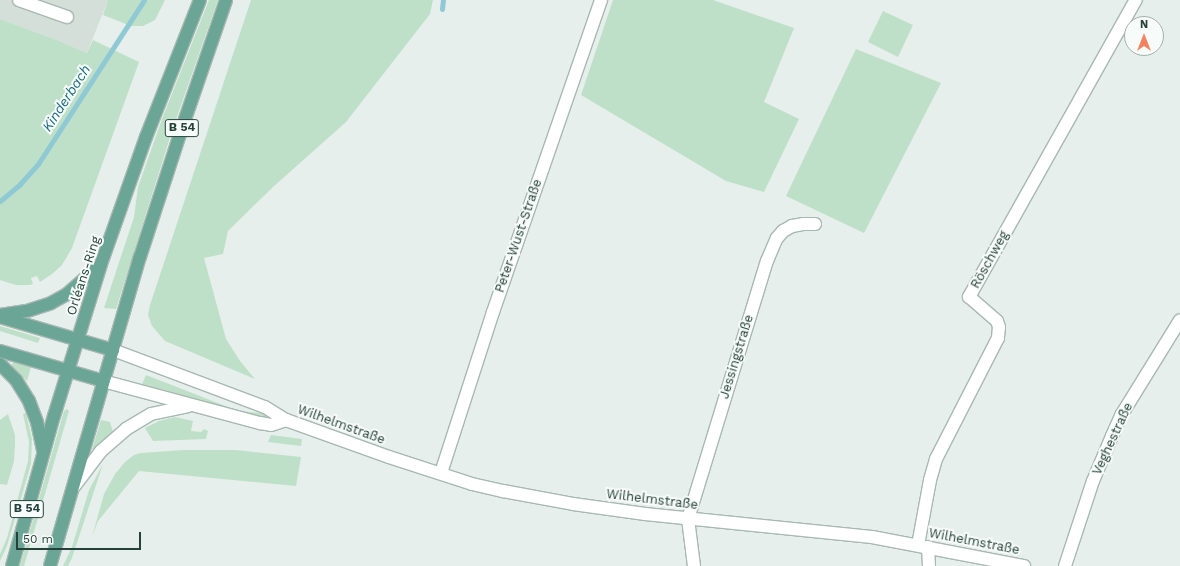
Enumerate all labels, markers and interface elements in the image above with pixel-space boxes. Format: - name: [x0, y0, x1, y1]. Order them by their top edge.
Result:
- north arrow: [1124, 16, 1164, 56]
- text: N: [1140, 18, 1148, 31]
- water label: Kinderbach: [38, 62, 94, 134]
- road number: B 54: [164, 118, 200, 138]
- street label: Peter-Wust-Straße: [492, 177, 546, 295]
- street label: Röschweg: [968, 229, 1012, 291]
- street label: Orléans-Ring: [64, 234, 104, 318]
- street label: Jessingstraße: [717, 313, 757, 401]
- street label: Veghestraße: [1089, 400, 1137, 478]
- street label: Wilhelmstraße: [295, 402, 387, 448]
- street label: Wilhelmstraße: [605, 487, 699, 513]
- road number: B 54: [9, 499, 45, 519]
- scale bar: [18, 524, 143, 550]
- street label: Wilhelmstraße: [927, 526, 1021, 558]
- text: 50 m: [23, 532, 53, 546]

